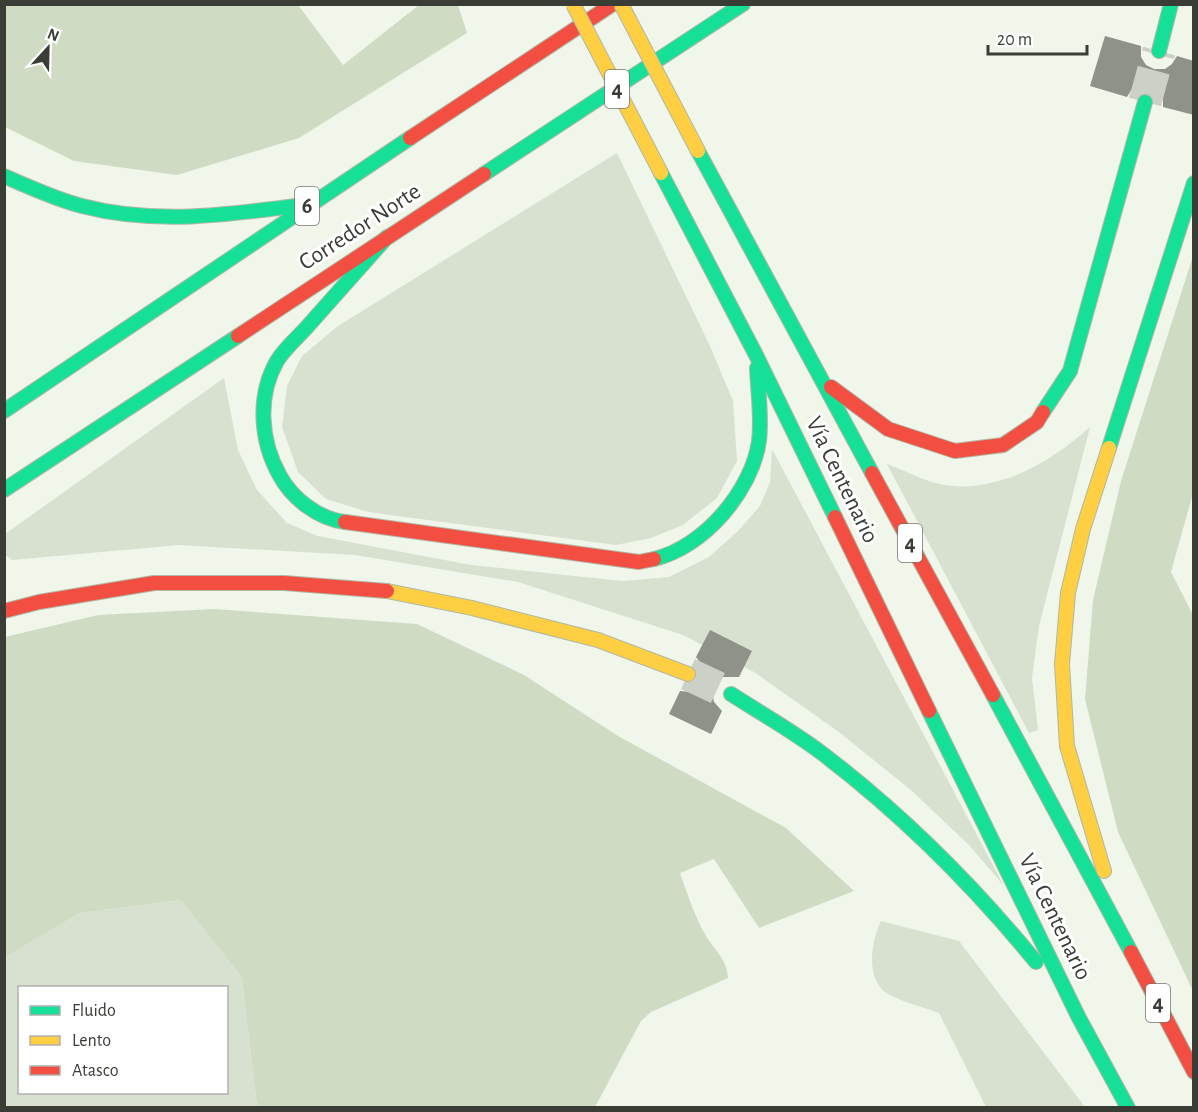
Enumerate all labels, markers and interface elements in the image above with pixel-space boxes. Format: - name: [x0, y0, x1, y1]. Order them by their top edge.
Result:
- north arrow: [18, 18, 78, 78]
- scale bar: [988, 18, 1087, 56]
- text: N: [45, 26, 61, 45]
- text: 20 m: [997, 31, 1032, 49]
- road number: 4: [605, 70, 629, 108]
- street label: Corredor Norte: [295, 179, 425, 275]
- road number: 6: [295, 187, 319, 225]
- street label: Vía Centenario: [801, 413, 883, 547]
- road number: 4: [898, 524, 922, 562]
- street label: Vía Centenario: [1014, 850, 1096, 984]
- road number: 4: [1146, 984, 1170, 1022]
- legend: [18, 986, 228, 1094]
- text: Fluido: [72, 1002, 116, 1020]
- text: Lento: [72, 1032, 111, 1050]
- text: Atasco: [72, 1062, 119, 1080]

